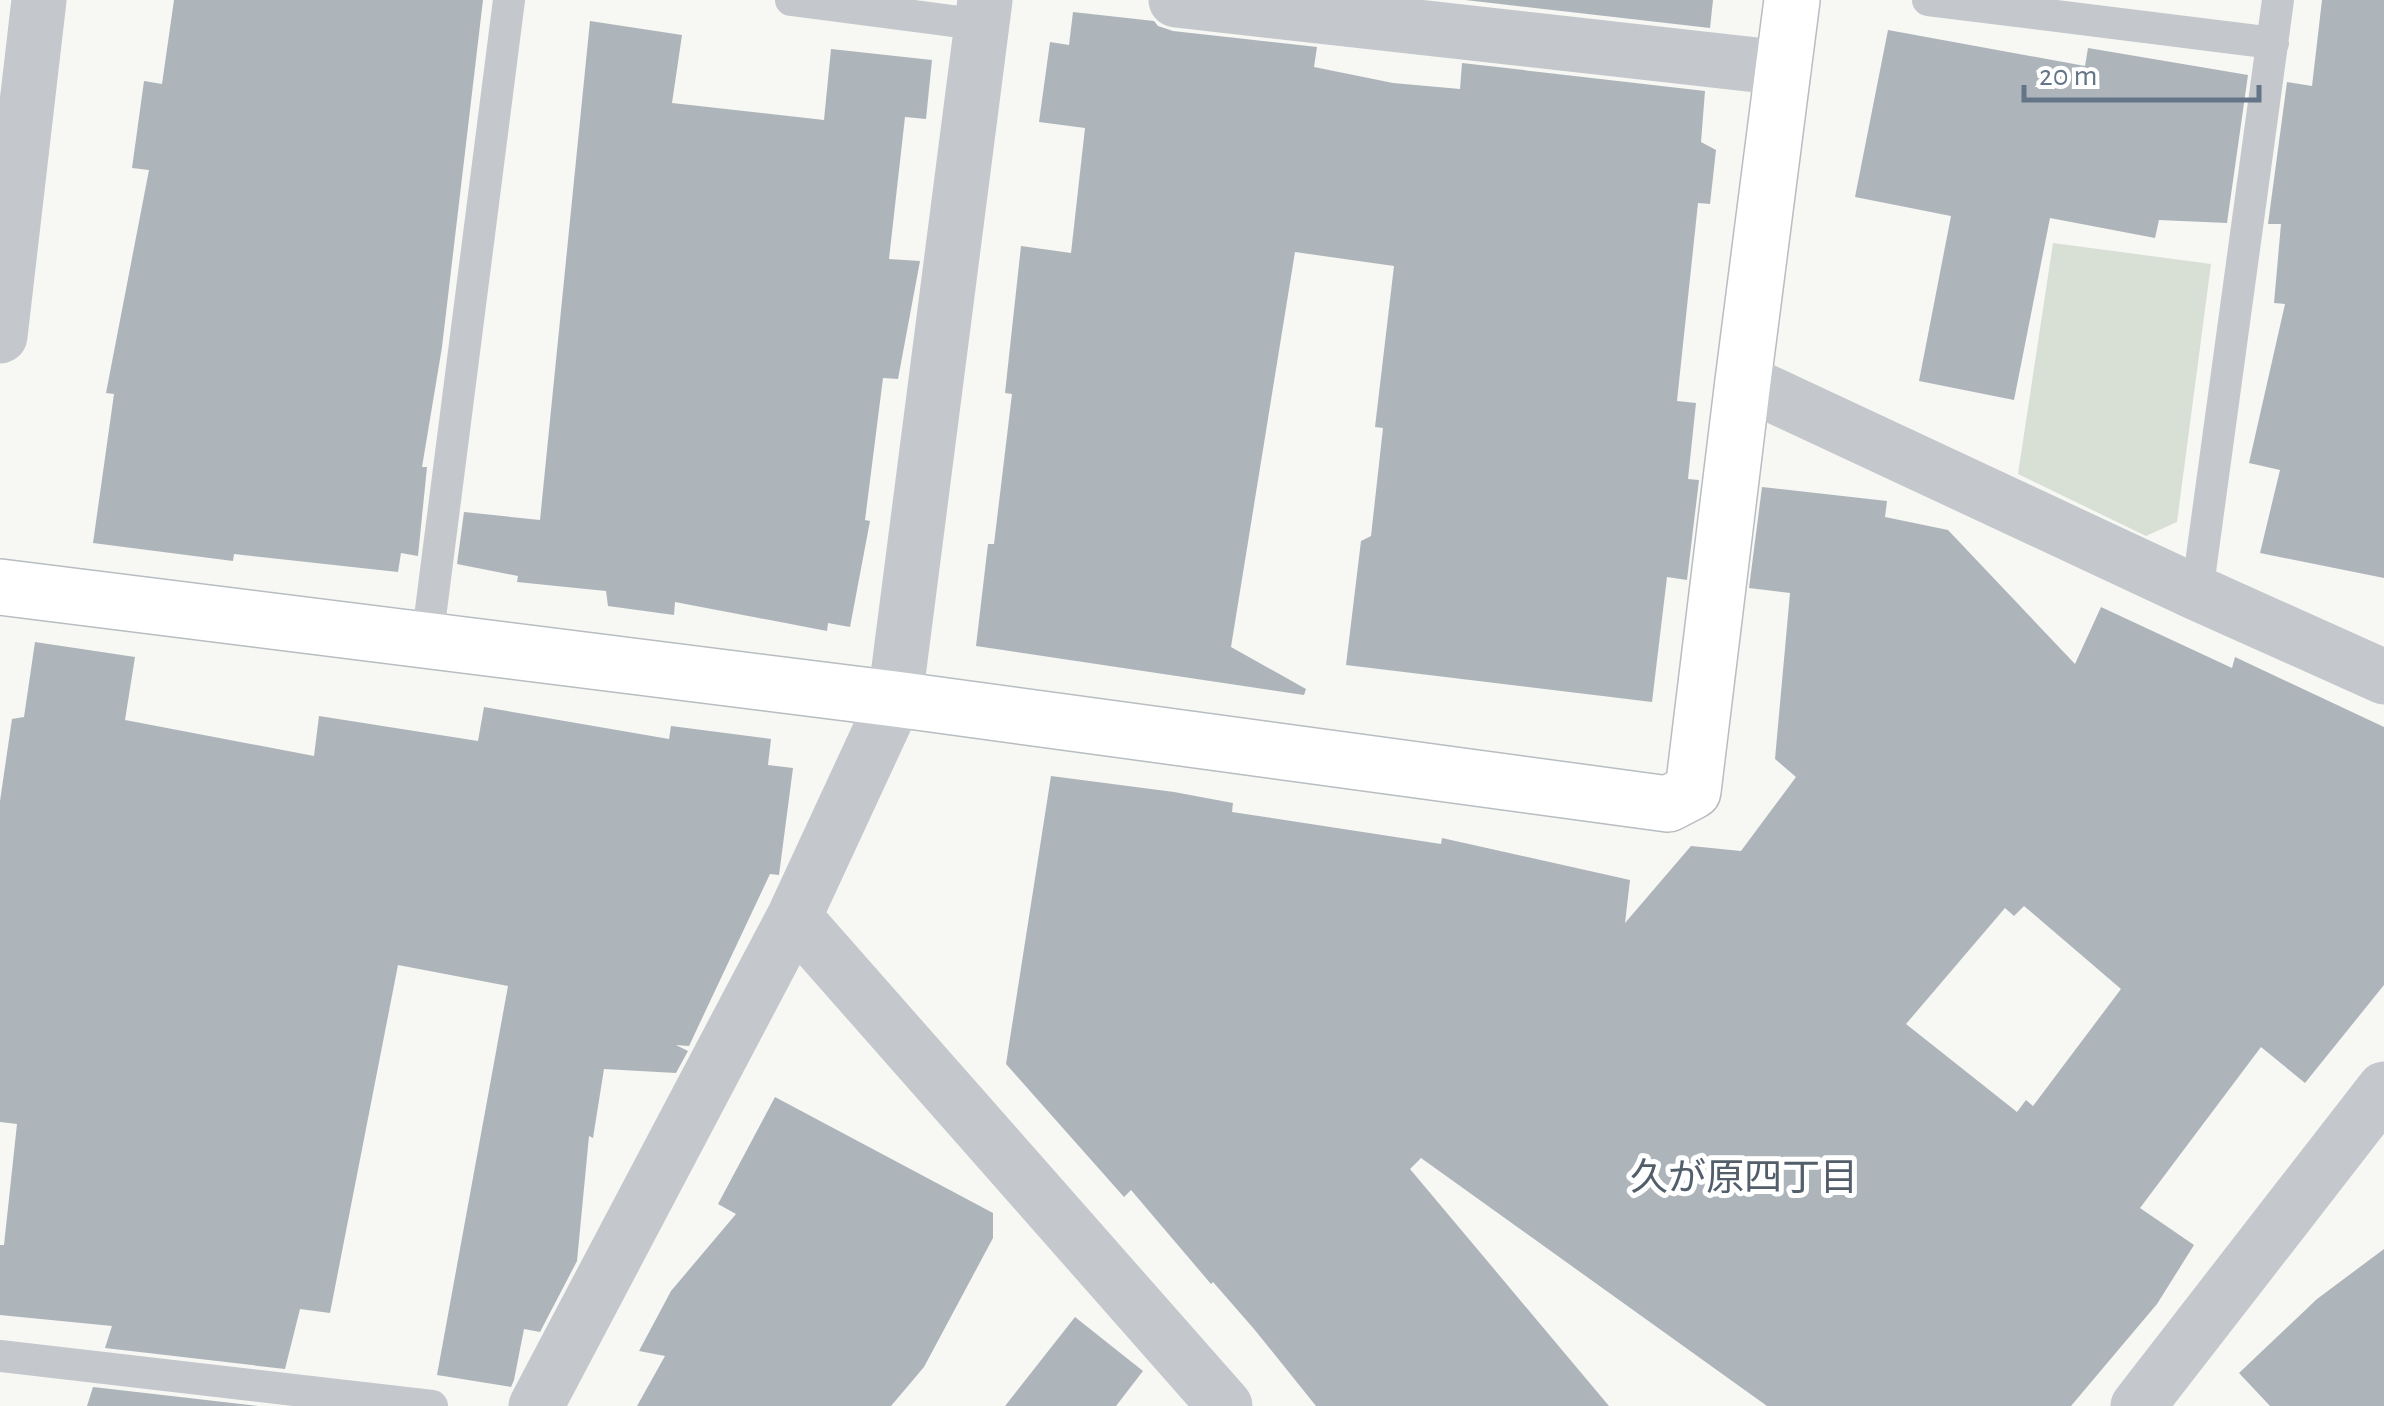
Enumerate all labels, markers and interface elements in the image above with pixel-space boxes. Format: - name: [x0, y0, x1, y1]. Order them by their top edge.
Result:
- scale bar: [2024, 40, 2259, 102]
- text: 20 m: [2039, 61, 2097, 91]
- district label: 久が原四丁目: [1630, 1157, 1858, 1198]

